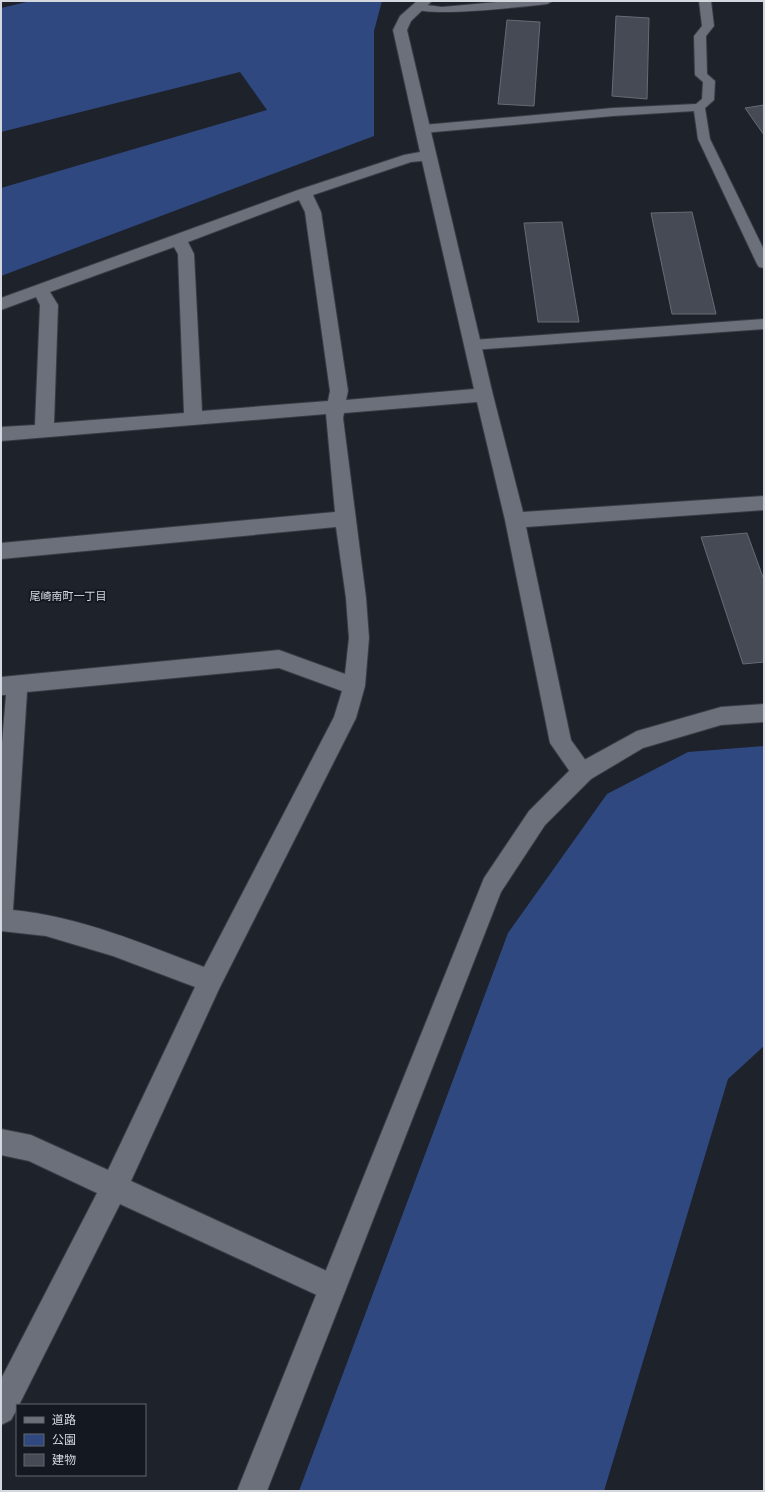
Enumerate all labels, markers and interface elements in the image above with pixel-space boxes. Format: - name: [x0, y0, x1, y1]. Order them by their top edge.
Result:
- district label: 尾崎南町一丁目: [30, 588, 107, 603]
- legend: [16, 1404, 146, 1476]
- text: 道路: [52, 1411, 76, 1428]
- text: 公園: [52, 1431, 76, 1448]
- text: 建物: [52, 1451, 76, 1468]

